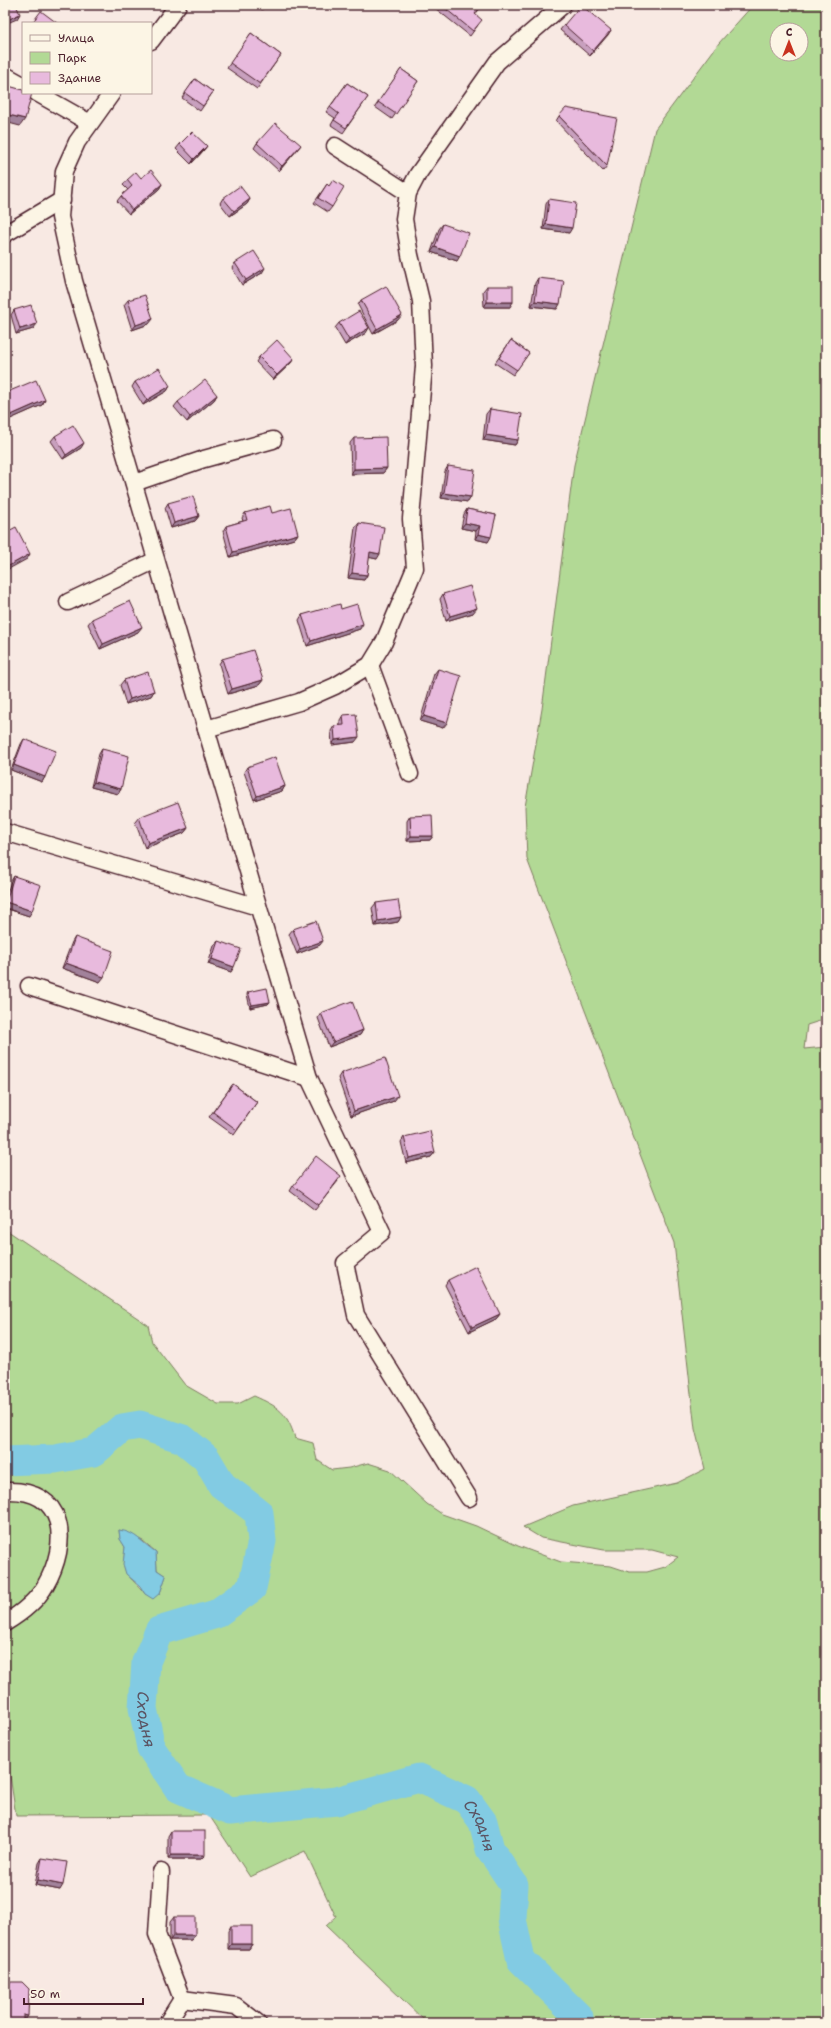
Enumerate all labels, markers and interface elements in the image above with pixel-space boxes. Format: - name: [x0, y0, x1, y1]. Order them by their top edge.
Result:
- legend: [22, 22, 152, 94]
- north arrow: [769, 22, 809, 62]
- text: С: [786, 25, 793, 40]
- text: Улица: [58, 30, 95, 46]
- text: Парк: [58, 50, 87, 66]
- text: Здание: [58, 70, 102, 86]
- water label: Сходня: [132, 1691, 161, 1749]
- water label: Сходня: [459, 1795, 501, 1854]
- scale bar: [24, 1980, 143, 2006]
- text: 50 m: [30, 1986, 60, 2002]

